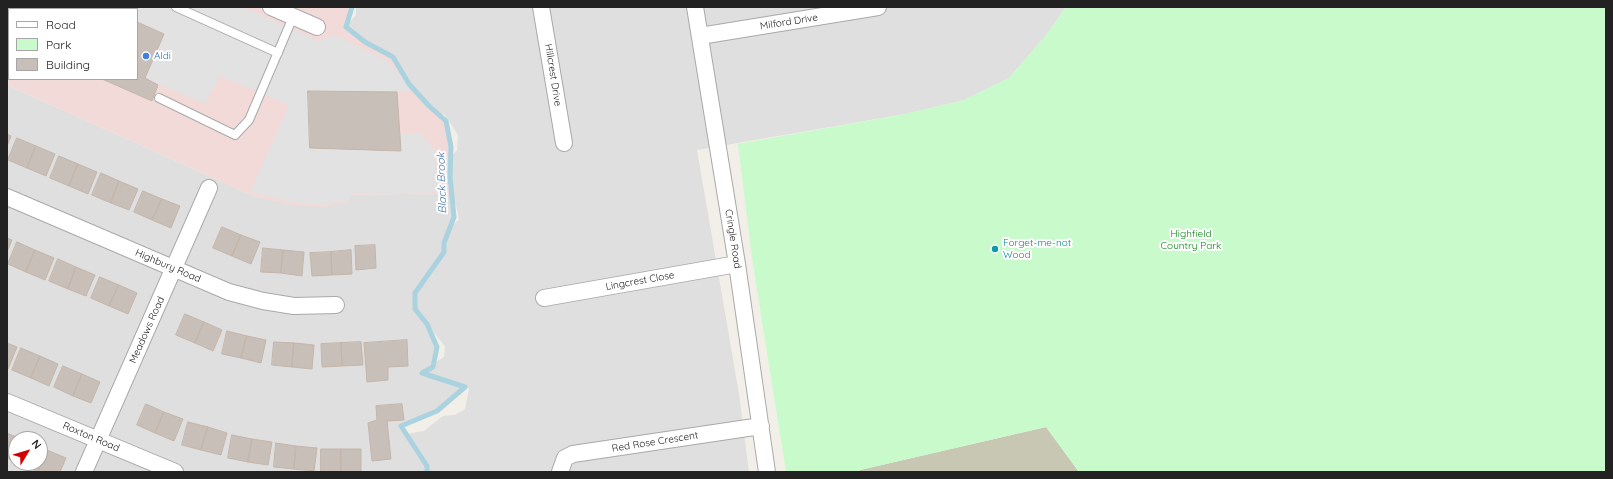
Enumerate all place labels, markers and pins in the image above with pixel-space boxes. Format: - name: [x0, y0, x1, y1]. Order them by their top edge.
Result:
- place label: Aldi: [154, 50, 171, 62]
- marker: Aldi: [141, 51, 151, 61]
- place label: Forget-me-not Wood: [1003, 237, 1071, 260]
- marker: Forget-me-not Wood: [990, 244, 1000, 254]

